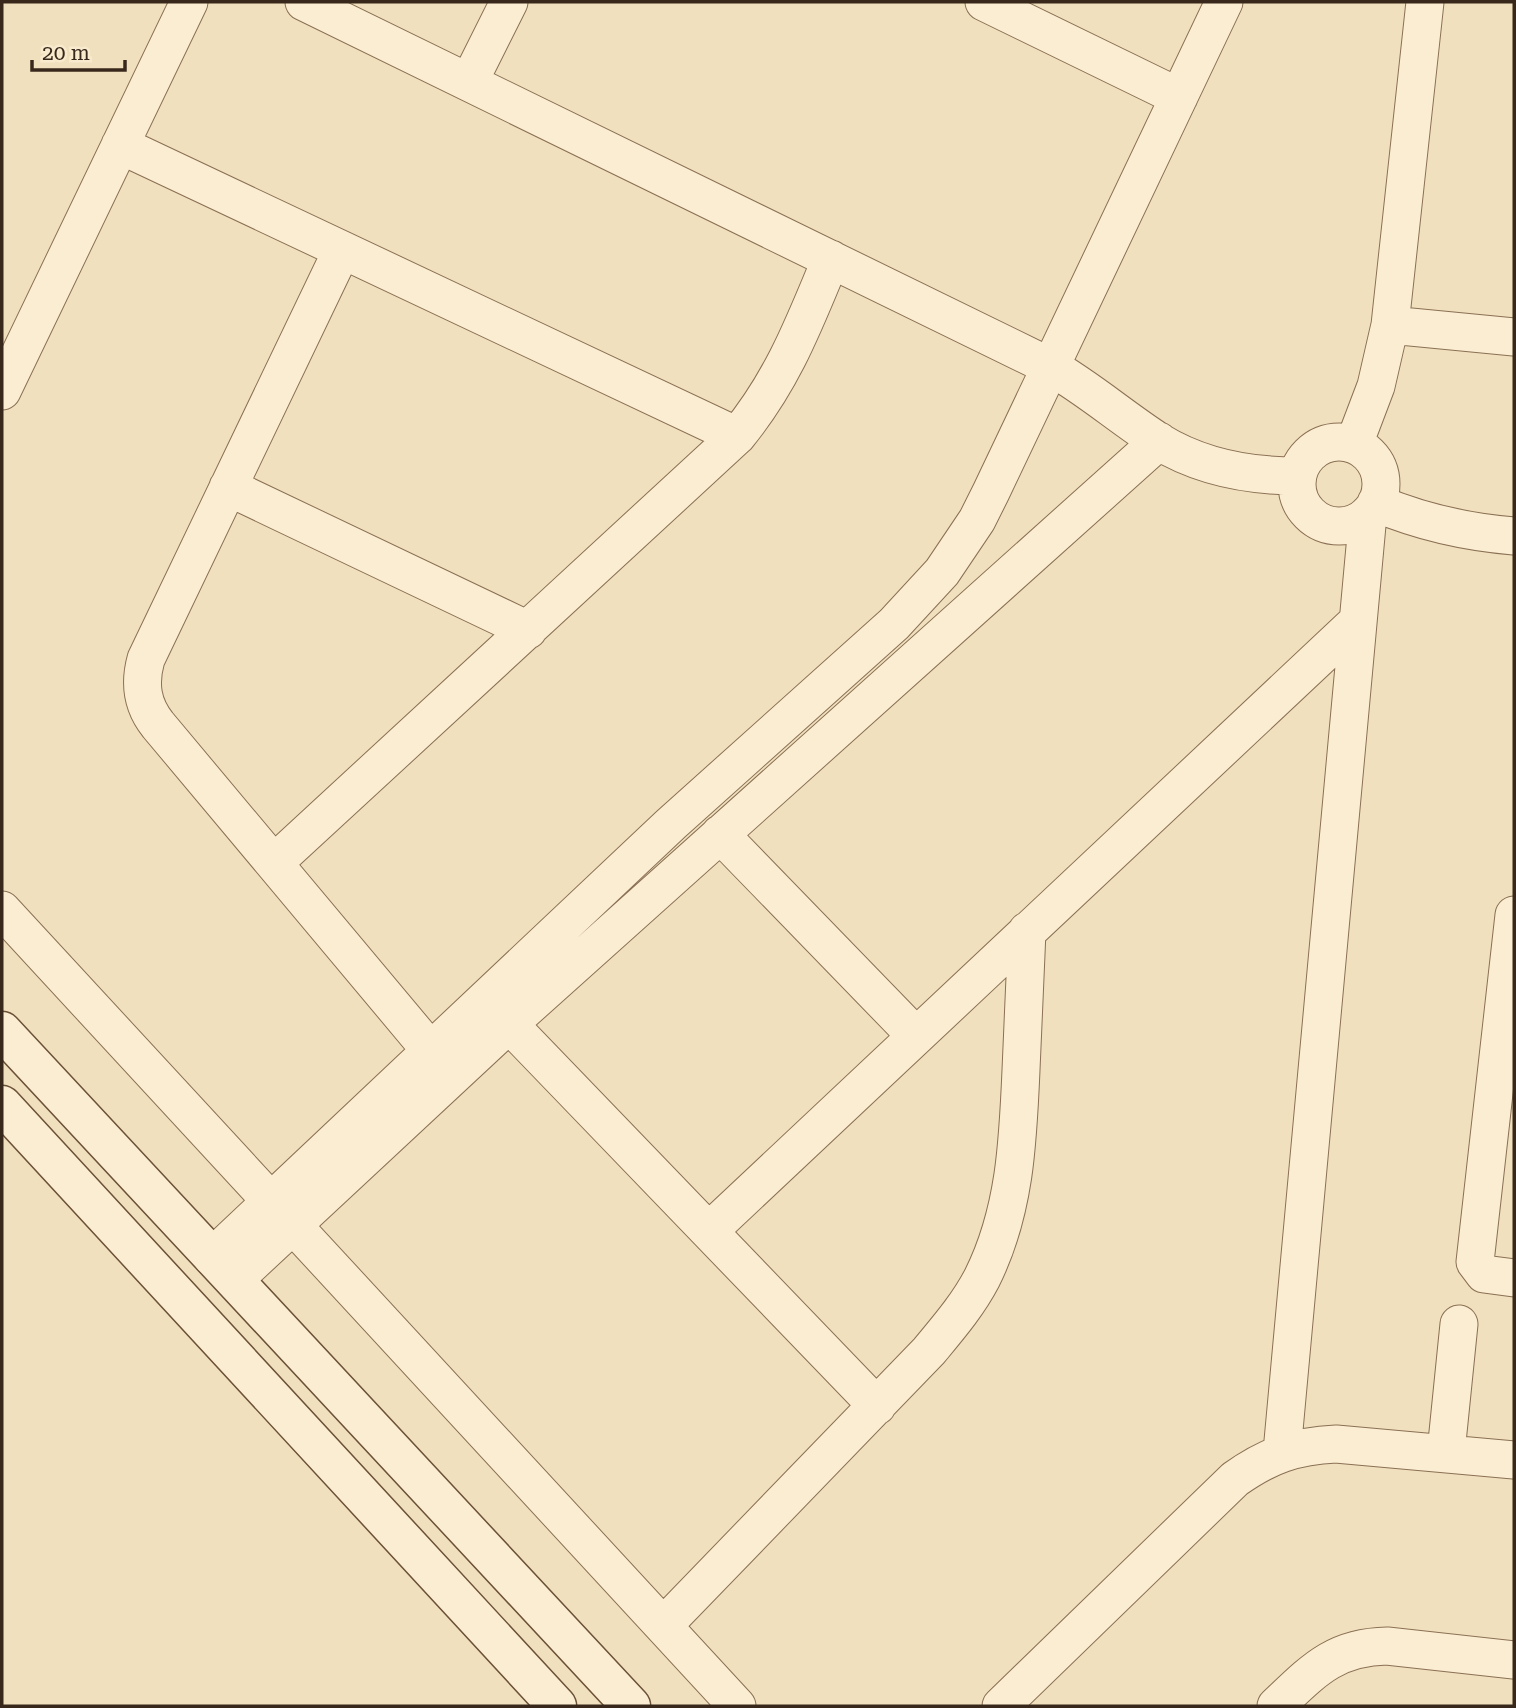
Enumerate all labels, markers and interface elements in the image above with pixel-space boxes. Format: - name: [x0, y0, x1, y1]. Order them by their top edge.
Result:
- scale bar: [32, 28, 124, 72]
- text: 20 m: [42, 41, 90, 65]

